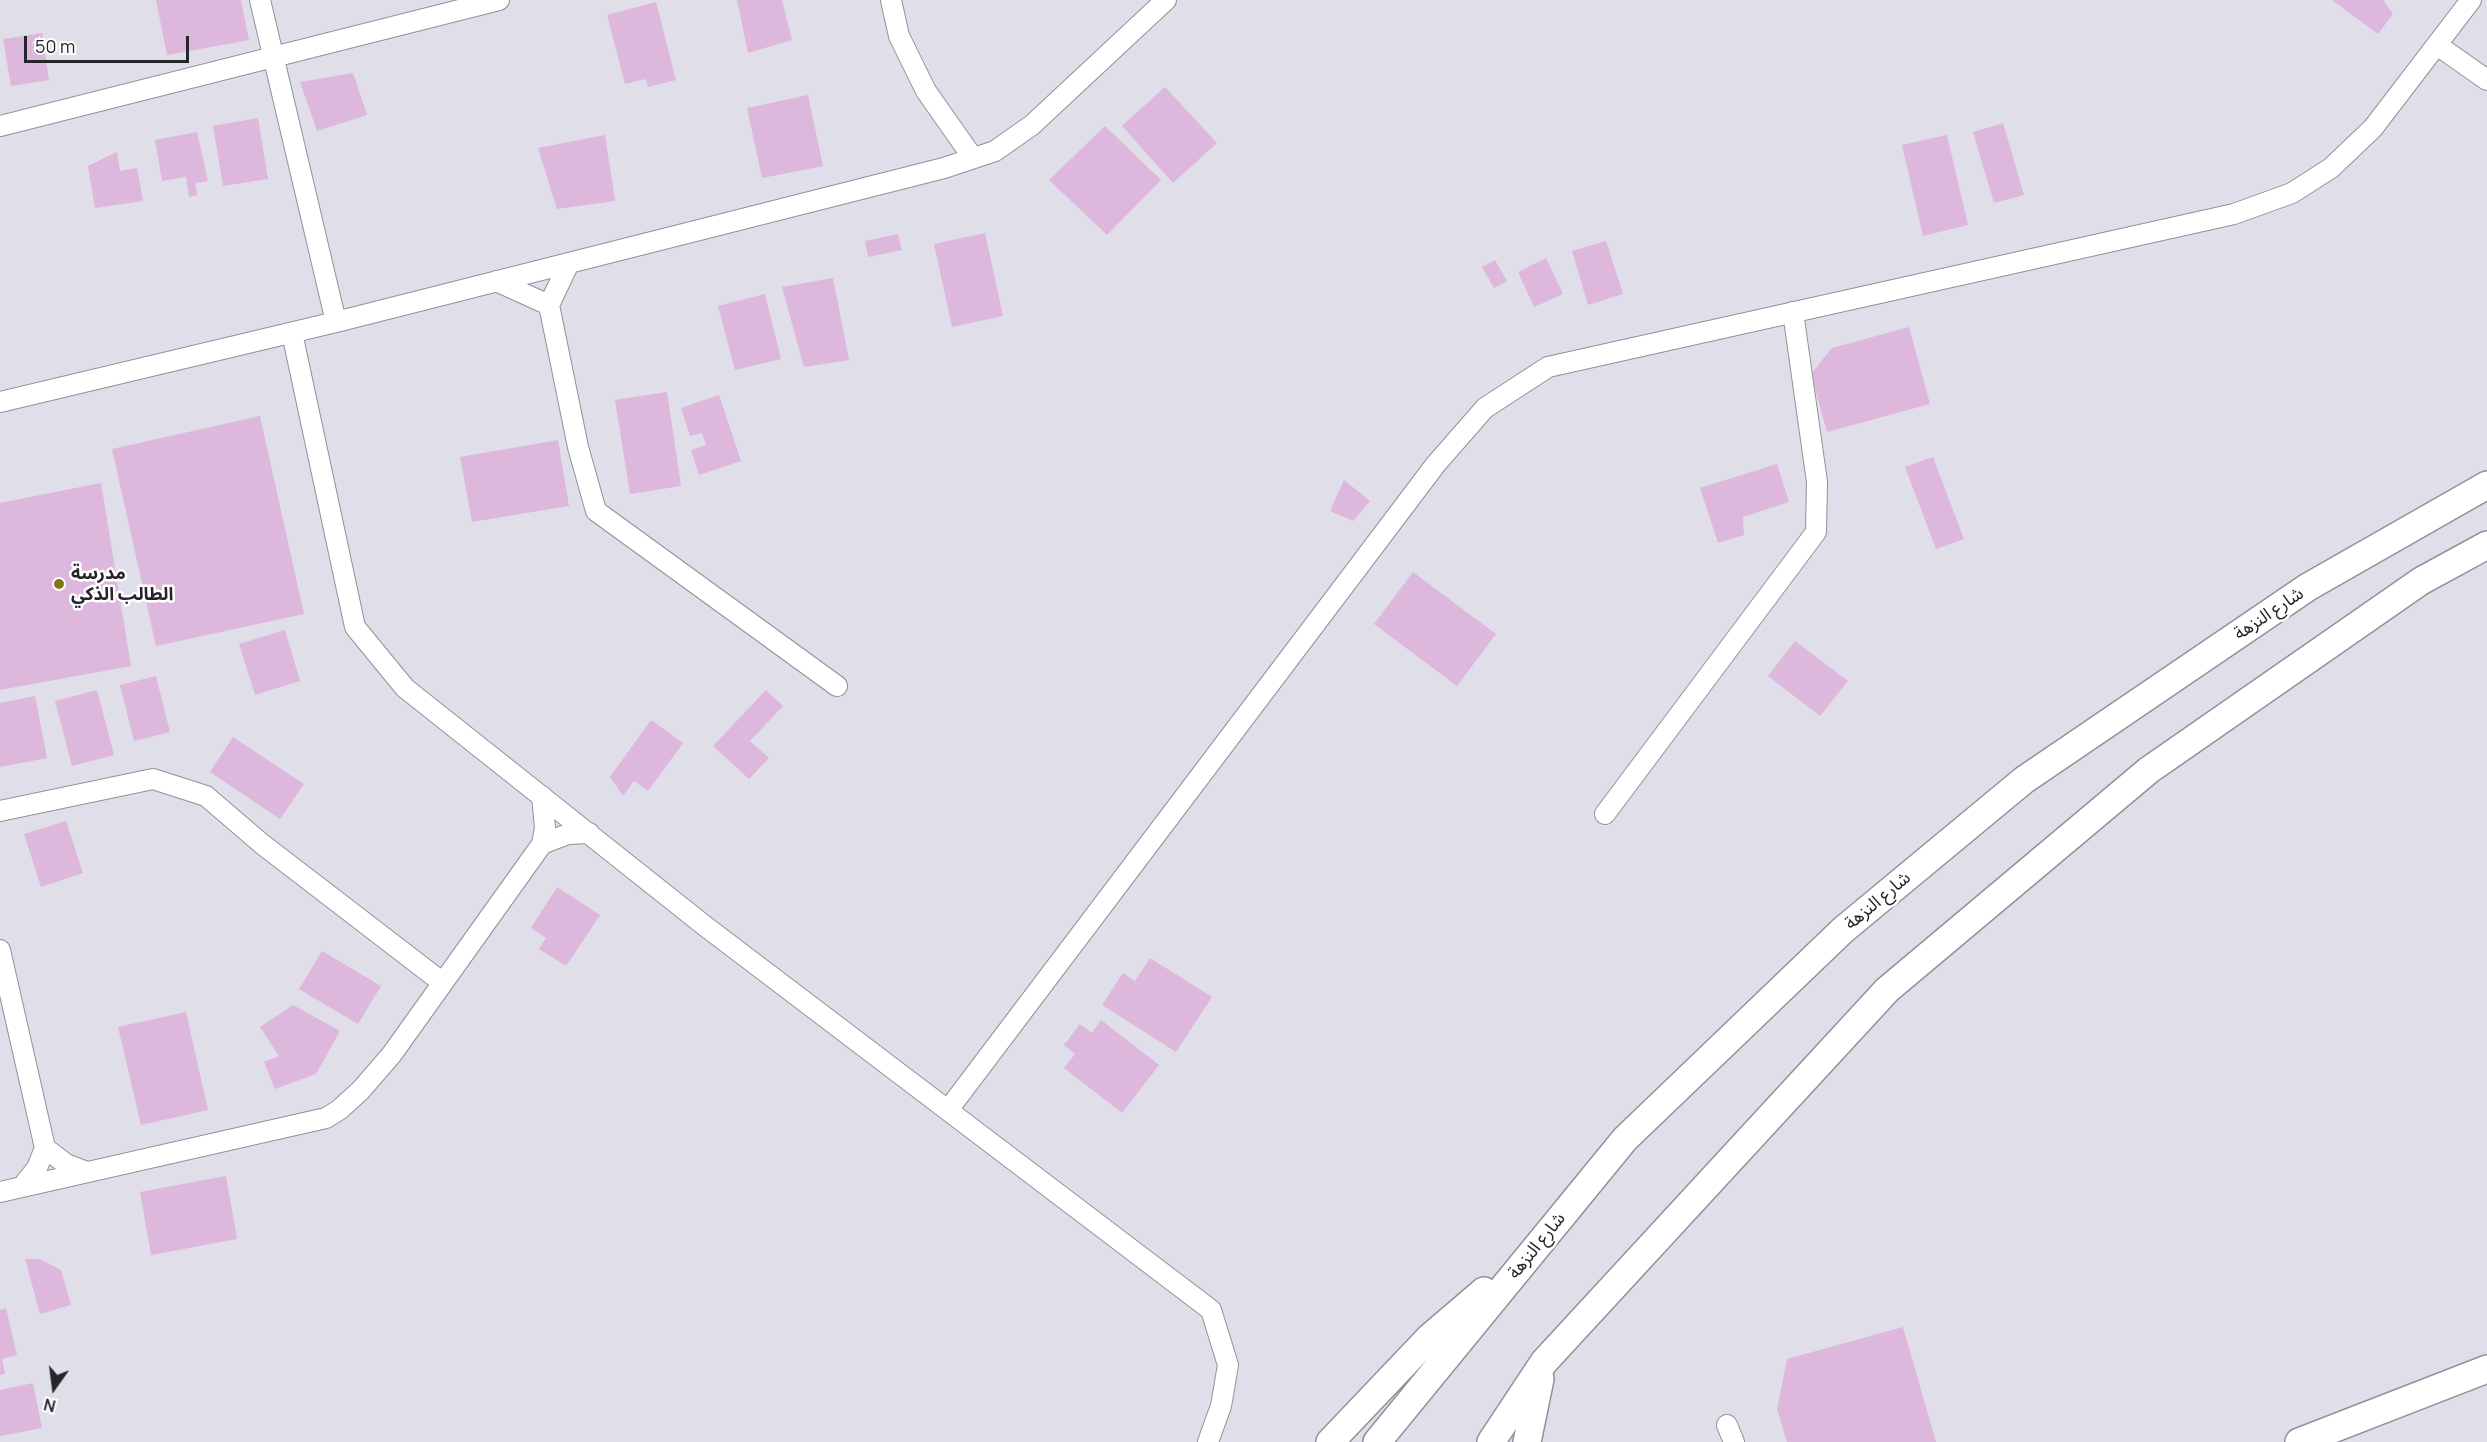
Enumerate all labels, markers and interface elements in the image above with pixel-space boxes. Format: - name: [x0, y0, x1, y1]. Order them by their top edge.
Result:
- scale bar: [27, 24, 192, 62]
- text: 50 m: [35, 34, 75, 58]
- place label: مدرسة الطالب الذكي: [71, 563, 173, 606]
- marker: مدرسة الطالب الذكي: [52, 577, 66, 591]
- street label: شارع النزهة: [2230, 583, 2308, 645]
- street label: شارع النزهة: [1841, 867, 1915, 935]
- street label: شارع النزهة: [1504, 1208, 1570, 1284]
- north arrow: [24, 1358, 84, 1418]
- text: N: [41, 1393, 58, 1418]

